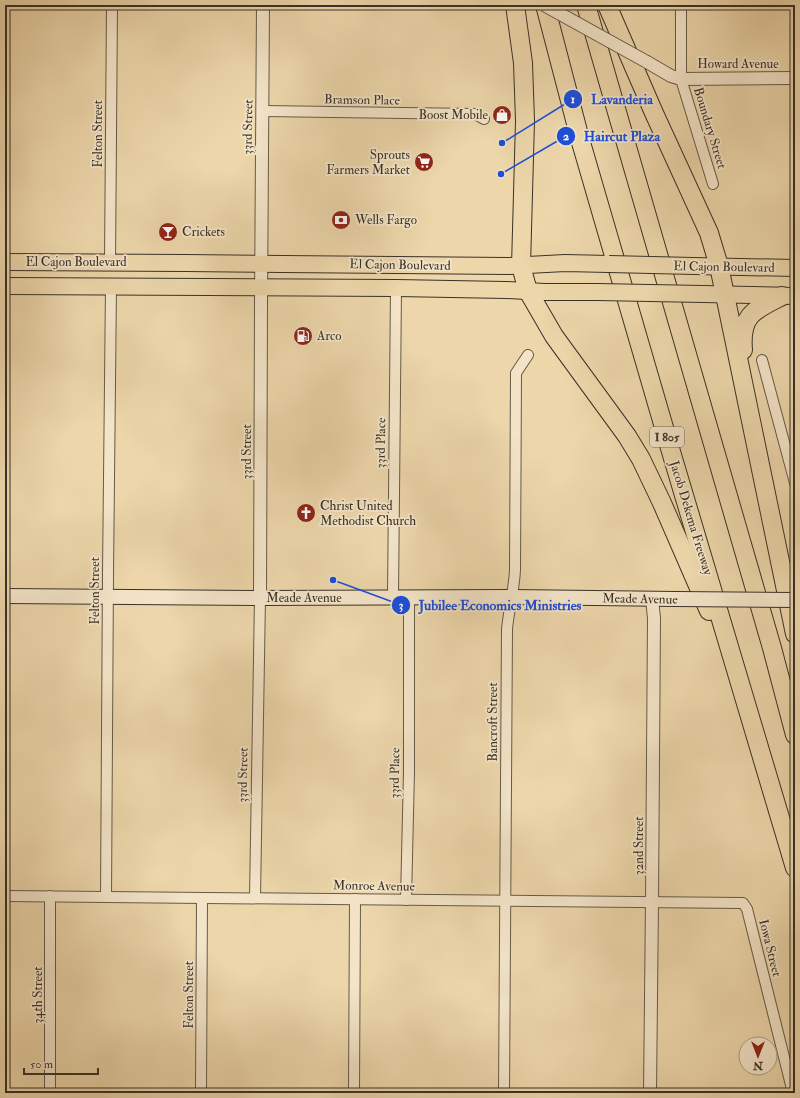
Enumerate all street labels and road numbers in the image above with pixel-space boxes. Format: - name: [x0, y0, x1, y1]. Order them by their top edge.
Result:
- street label: Howard Avenue: [697, 56, 779, 72]
- street label: Boundary Street: [689, 85, 730, 171]
- street label: Bramson Place: [324, 91, 401, 109]
- street label: 33rd Street: [240, 99, 256, 155]
- street label: Felton Street: [90, 100, 106, 168]
- street label: El Cajon Boulevard: [25, 254, 127, 270]
- street label: El Cajon Boulevard: [349, 256, 451, 274]
- street label: El Cajon Boulevard: [673, 258, 775, 276]
- street label: 33rd Place: [373, 417, 389, 469]
- street label: 33rd Street: [239, 424, 255, 480]
- road number: I 805: [650, 427, 684, 447]
- street label: Jacob Dekema Freeway: [665, 458, 716, 578]
- street label: Felton Street: [87, 557, 103, 625]
- street label: Meade Avenue: [266, 590, 342, 606]
- street label: Meade Avenue: [602, 590, 678, 608]
- street label: Bancroft Street: [485, 682, 501, 762]
- street label: 33rd Street: [235, 747, 251, 803]
- street label: 33rd Place: [387, 747, 403, 799]
- street label: 32nd Street: [631, 817, 647, 875]
- street label: Monroe Avenue: [333, 877, 416, 895]
- street label: Iowa Street: [755, 918, 785, 978]
- street label: Felton Street: [181, 961, 197, 1029]
- street label: 34th Street: [30, 966, 46, 1024]

